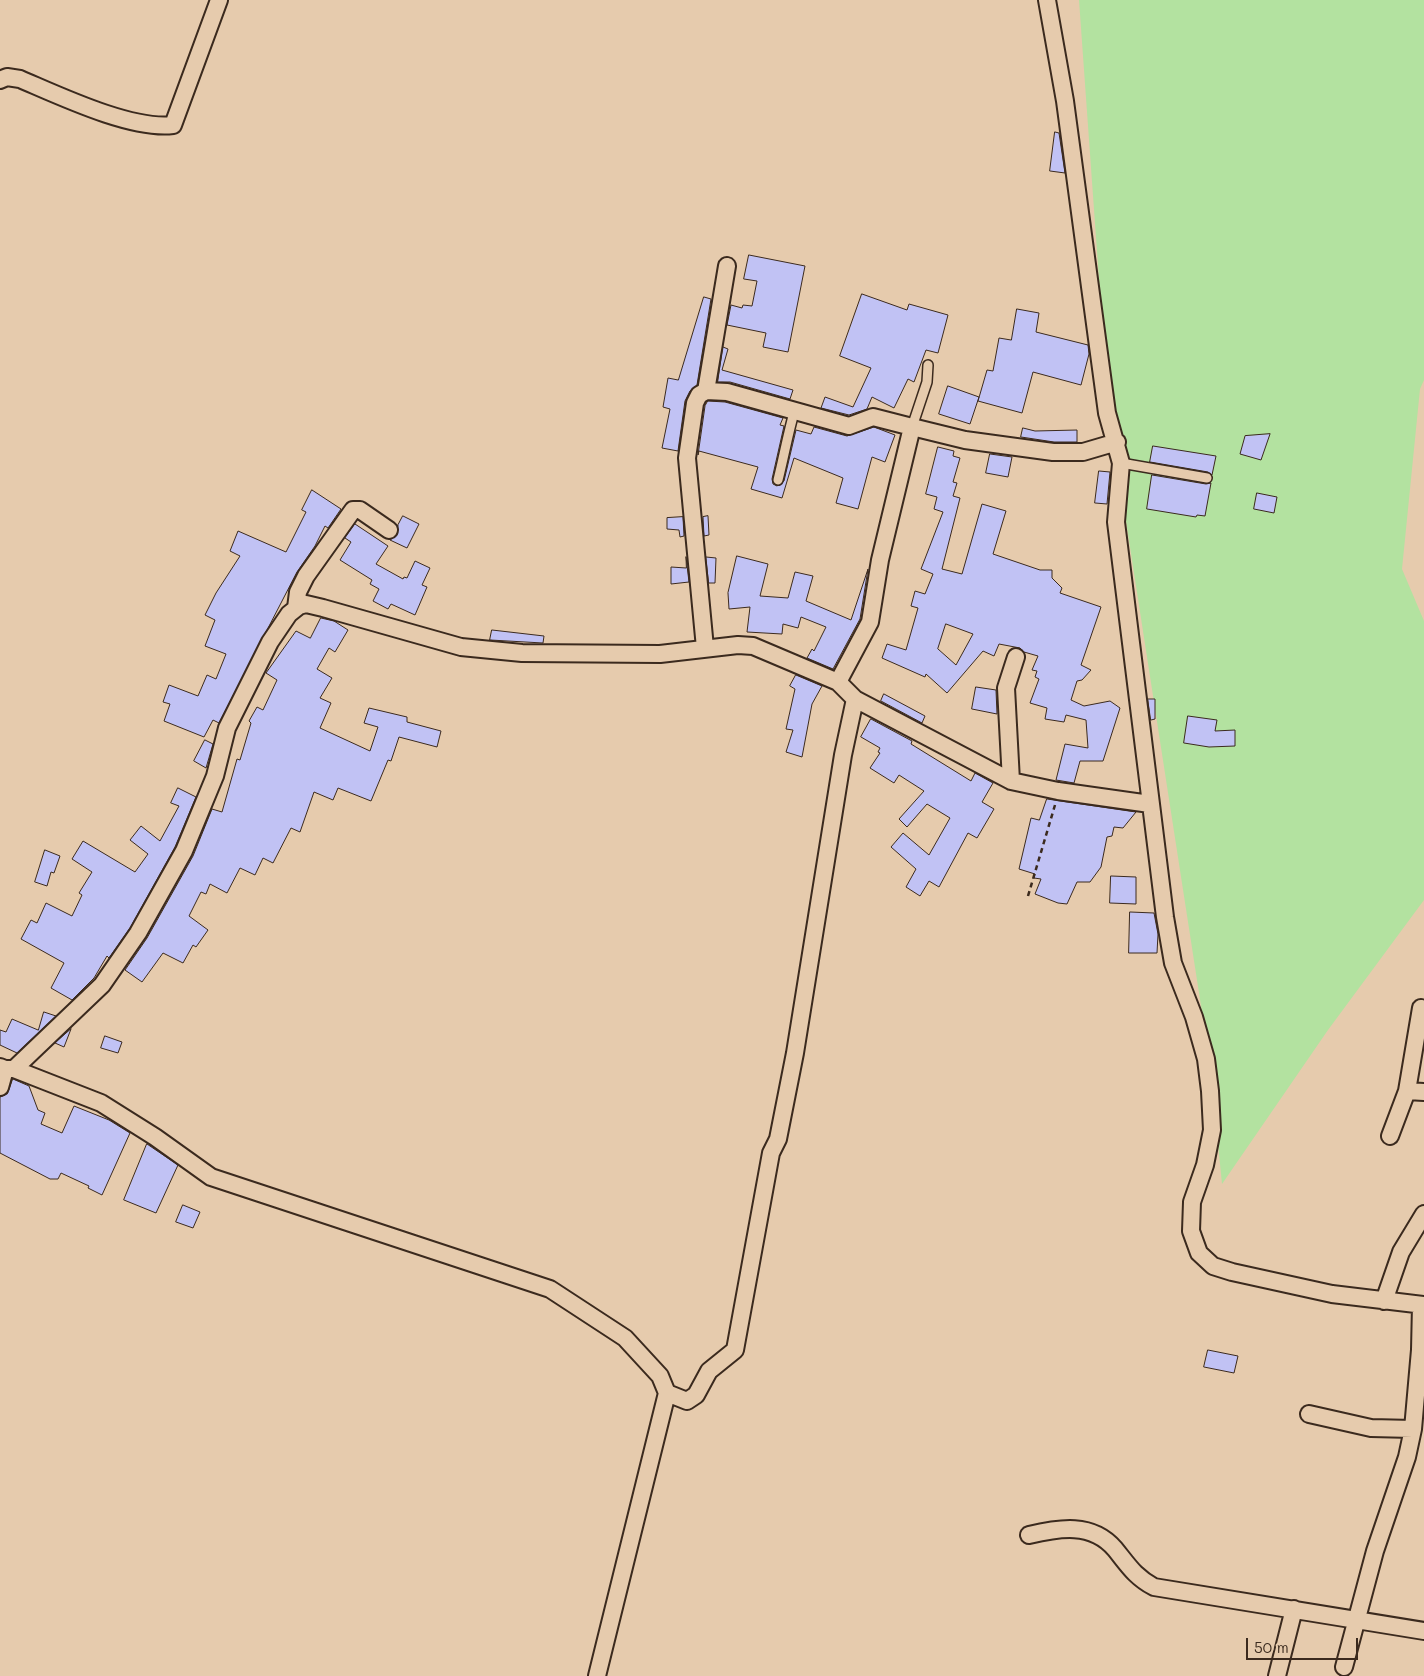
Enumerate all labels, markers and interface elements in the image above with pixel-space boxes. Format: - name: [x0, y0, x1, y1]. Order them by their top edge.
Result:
- scale bar: [1249, 1628, 1362, 1660]
- text: 50 m: [1254, 1637, 1289, 1657]

